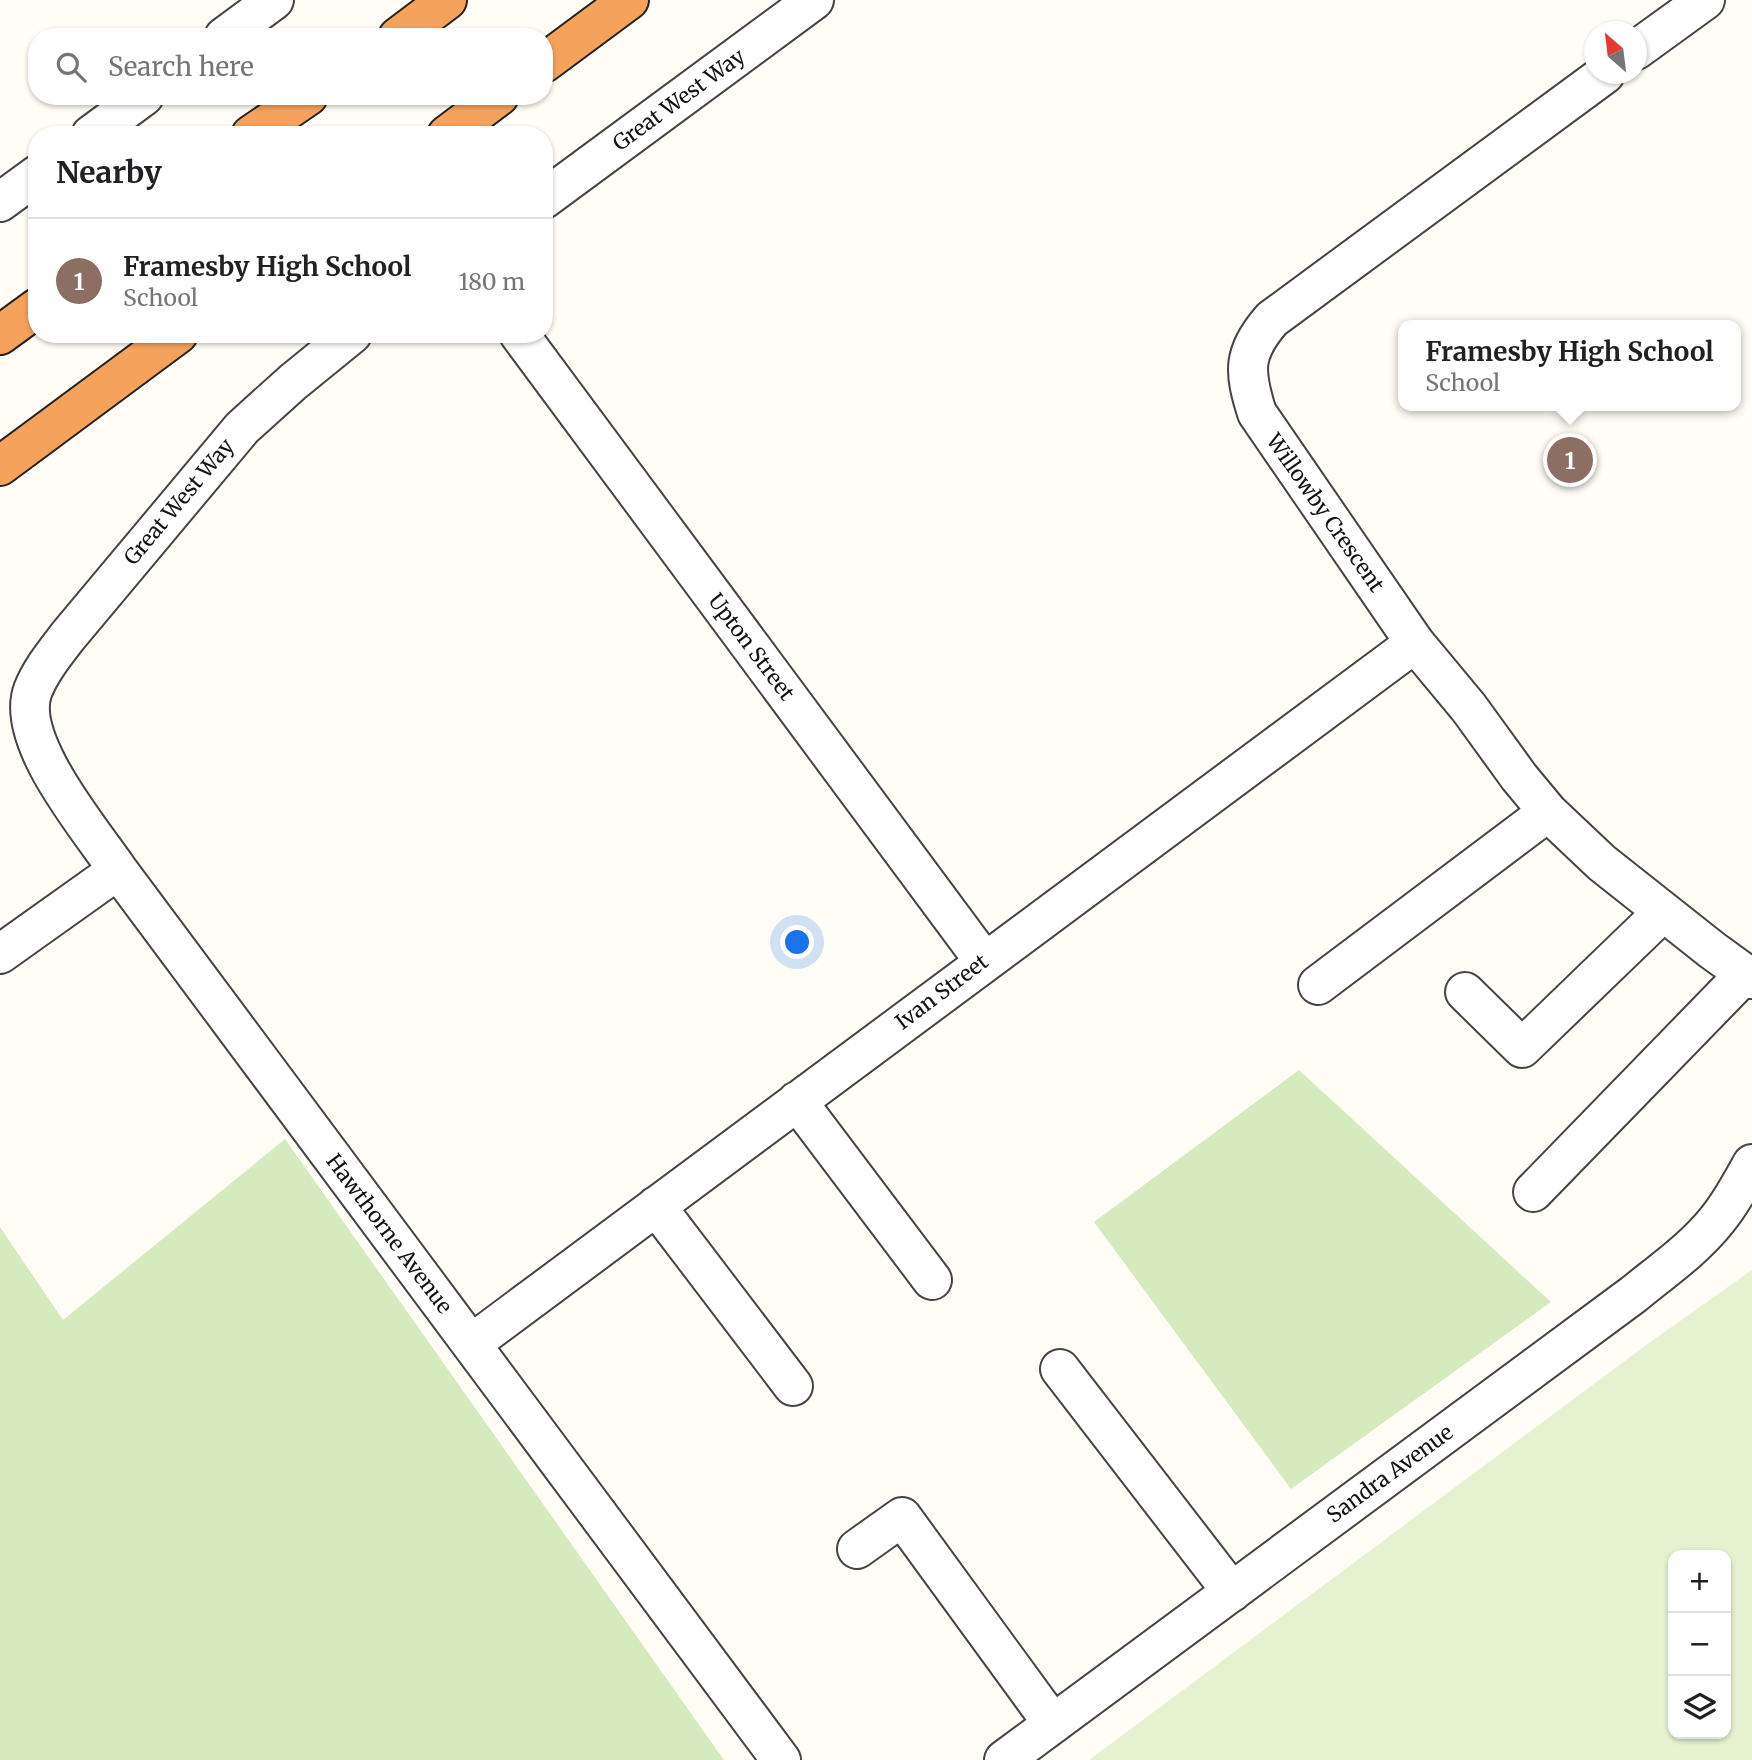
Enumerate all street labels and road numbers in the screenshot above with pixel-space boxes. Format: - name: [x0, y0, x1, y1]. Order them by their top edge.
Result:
- street label: Great West Way: [607, 42, 751, 157]
- street label: Willowby Crescent: [1260, 427, 1390, 597]
- street label: Great West Way: [118, 432, 240, 570]
- street label: Upton Street: [702, 588, 800, 706]
- street label: Ivan Street: [890, 948, 993, 1035]
- street label: Hawthorne Avenue: [321, 1148, 458, 1319]
- street label: Sandra Avenue: [1321, 1419, 1458, 1529]

